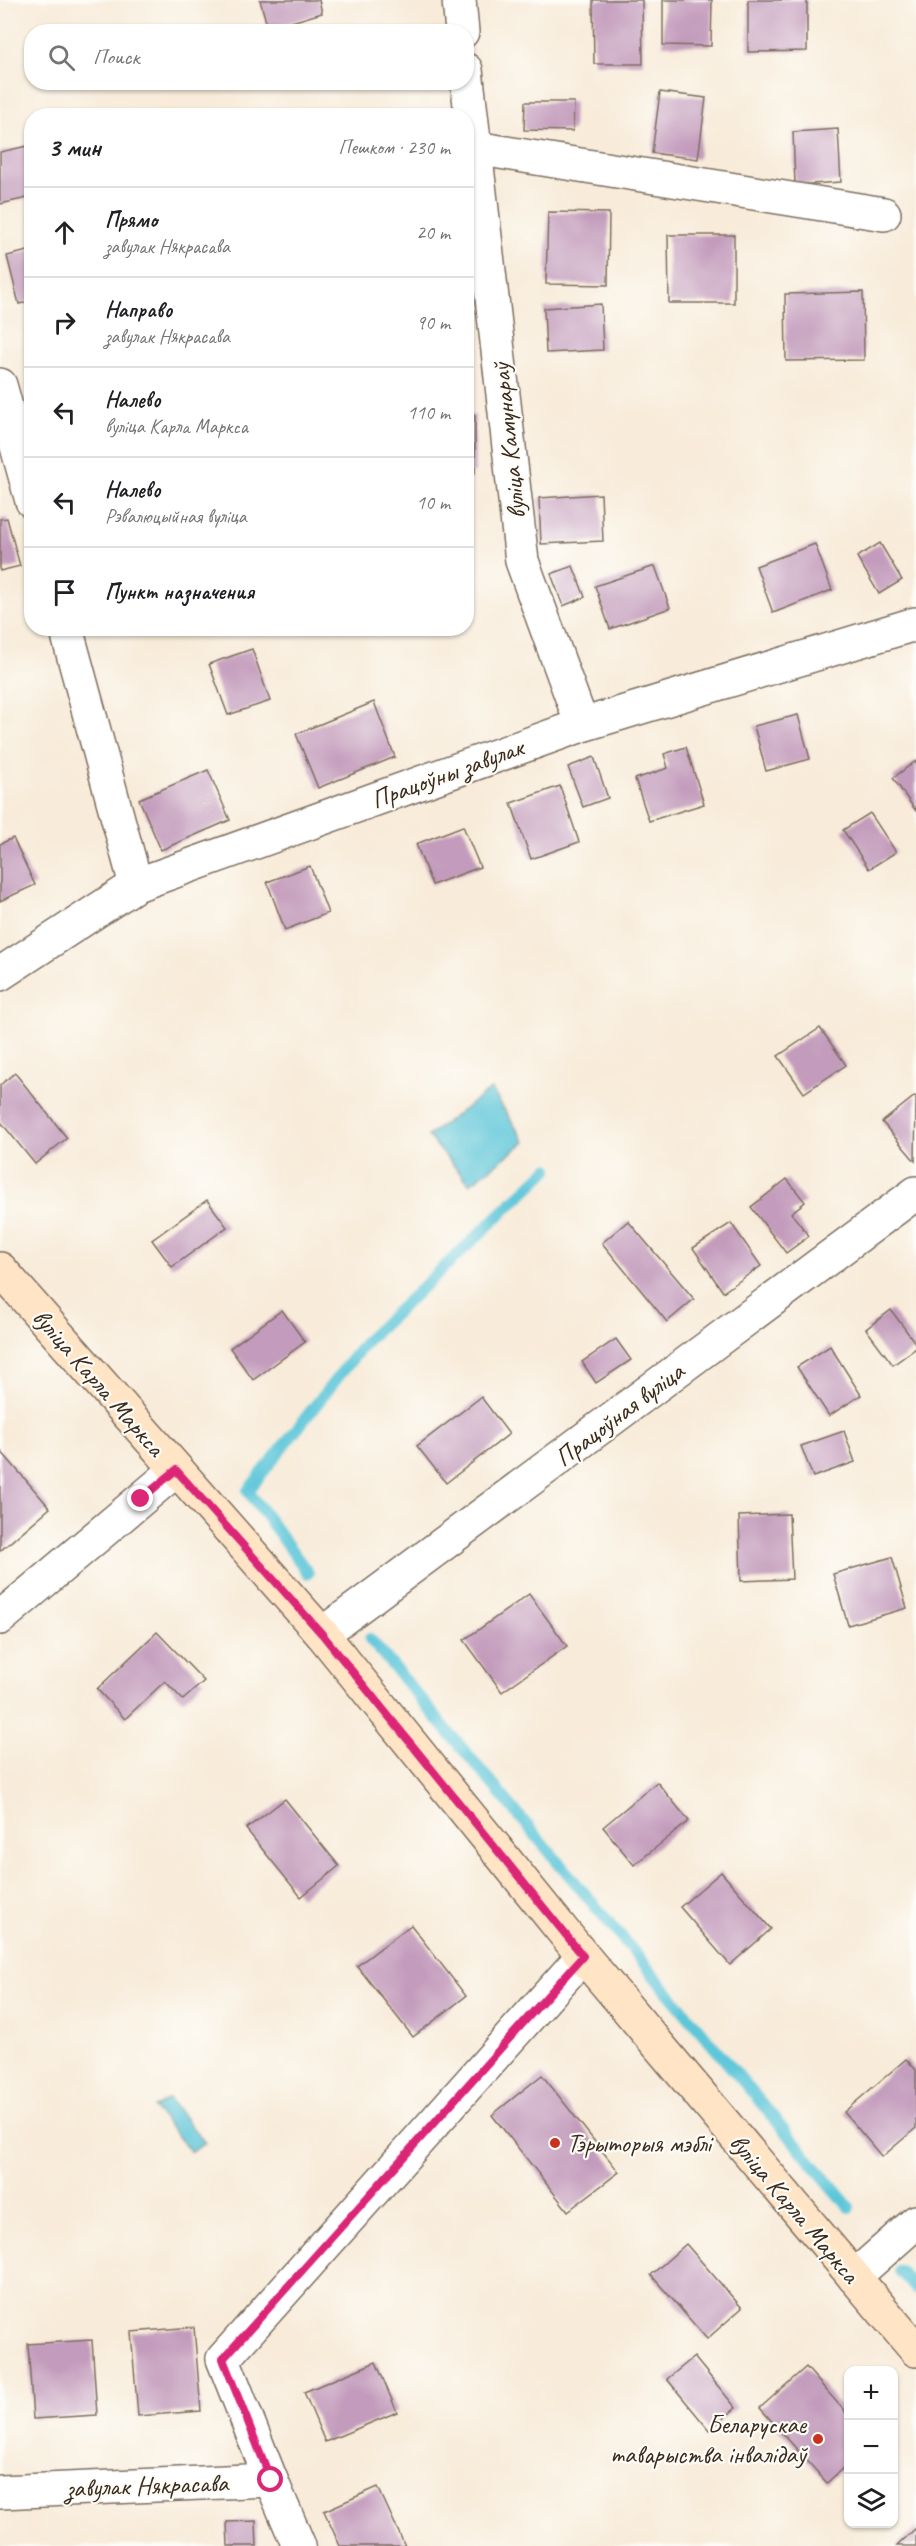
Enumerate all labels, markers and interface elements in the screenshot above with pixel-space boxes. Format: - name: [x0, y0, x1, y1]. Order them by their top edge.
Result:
- search box: [24, 24, 474, 90]
- icon: search: [45, 41, 78, 74]
- text: Поиск: [93, 43, 139, 71]
- text: 3 мин: [48, 131, 101, 164]
- text: Пешком · 230 m: [338, 135, 450, 160]
- text: Прямо: [105, 206, 157, 234]
- icon: ahead: [48, 216, 81, 249]
- text: 20 m: [416, 220, 450, 245]
- text: завулак Някрасава: [105, 234, 230, 259]
- text: Направо: [105, 296, 172, 324]
- icon: right: [48, 306, 81, 339]
- text: 90 m: [416, 310, 450, 335]
- text: завулак Някрасава: [105, 324, 230, 349]
- street label: вуліца Камунараў: [484, 359, 533, 521]
- text: Налево: [105, 386, 161, 414]
- icon: left: [48, 396, 81, 429]
- text: 110 m: [407, 400, 450, 425]
- text: вуліца Карла Маркса: [105, 414, 248, 439]
- text: Налево: [105, 476, 161, 504]
- icon: left: [48, 486, 81, 519]
- text: 10 m: [416, 490, 450, 515]
- text: Рэвалюцыйная вуліца: [105, 504, 247, 529]
- icon: arrive: [48, 576, 81, 609]
- text: Пункт назначения: [105, 578, 254, 606]
- street label: Працоўны завулак: [367, 730, 530, 817]
- street label: вуліца Карла Маркса: [25, 1301, 173, 1464]
- street label: Працоўная вуліца: [548, 1354, 692, 1474]
- route end: [127, 1485, 153, 1511]
- place label: Тэрыторыя мэблі: [567, 2127, 714, 2160]
- street label: вуліца Карла Маркса: [722, 2127, 868, 2291]
- marker: Тэрыторыя мэблі: [548, 2136, 562, 2150]
- map controls: [844, 2366, 898, 2528]
- button: +: [844, 2366, 898, 2420]
- place label: Беларускае таварыства інвалідаў: [610, 2408, 809, 2471]
- button: −: [844, 2420, 898, 2474]
- marker: Беларускае таварыства інвалідаў: [811, 2432, 825, 2446]
- street label: завулак Някрасава: [62, 2466, 230, 2506]
- route start: [257, 2466, 283, 2492]
- button: layers: [844, 2474, 898, 2528]

